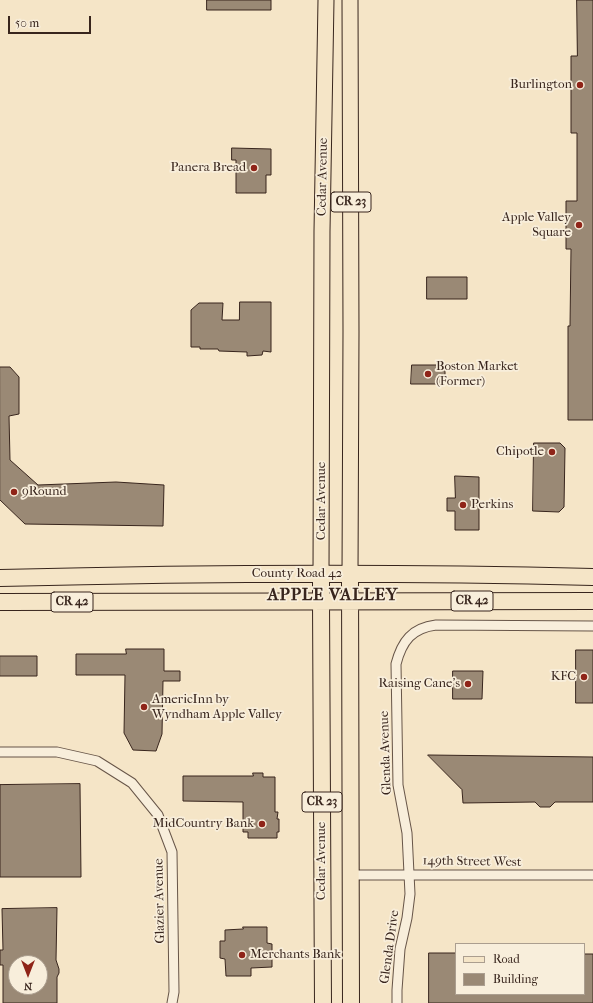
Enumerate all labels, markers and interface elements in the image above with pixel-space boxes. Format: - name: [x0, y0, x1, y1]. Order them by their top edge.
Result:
- scale bar: [10, 8, 93, 34]
- text: 50 m: [15, 16, 39, 30]
- place label: Burlington: [510, 77, 572, 93]
- marker: Burlington: [575, 80, 585, 90]
- street label: Cedar Avenue: [315, 138, 331, 216]
- place label: Panera Bread: [171, 160, 246, 176]
- marker: Panera Bread: [249, 163, 259, 173]
- road number: CR 23: [331, 192, 371, 212]
- place label: Apple Valley Square: [502, 210, 571, 241]
- marker: Apple Valley Square: [574, 220, 584, 230]
- place label: Boston Market (Former): [436, 359, 518, 390]
- marker: Boston Market (Former): [423, 369, 433, 379]
- place label: Chipotle: [496, 444, 544, 460]
- marker: Chipotle: [547, 447, 557, 457]
- street label: Cedar Avenue: [314, 462, 330, 540]
- place label: 9Round: [22, 484, 66, 500]
- marker: 9Round: [9, 487, 19, 497]
- place label: Perkins: [471, 497, 513, 513]
- marker: Perkins: [458, 500, 468, 510]
- street label: County Road 42: [252, 566, 342, 582]
- district label: APPLE VALLEY: [267, 586, 399, 606]
- road number: CR 42: [451, 591, 493, 611]
- road number: CR 42: [51, 592, 93, 612]
- place label: KFC: [551, 669, 576, 685]
- marker: KFC: [579, 672, 589, 682]
- place label: Raising Cane's: [378, 676, 460, 692]
- marker: Raising Cane's: [463, 679, 473, 689]
- place label: AmericInn by Wyndham Apple Valley: [152, 692, 282, 723]
- marker: AmericInn by Wyndham Apple Valley: [139, 702, 149, 712]
- street label: Glenda Avenue: [377, 711, 395, 795]
- road number: CR 23: [302, 792, 342, 812]
- place label: MidCountry Bank: [153, 816, 254, 832]
- marker: MidCountry Bank: [257, 819, 267, 829]
- street label: Cedar Avenue: [314, 822, 330, 900]
- street label: 149th Street West: [423, 853, 521, 871]
- street label: Glazier Avenue: [151, 858, 169, 944]
- street label: Glenda Drive: [377, 909, 403, 985]
- legend: [455, 943, 585, 995]
- place label: Merchants Bank: [250, 947, 341, 963]
- marker: Merchants Bank: [237, 950, 247, 960]
- text: Road: [493, 952, 520, 966]
- north arrow: [8, 955, 48, 995]
- text: Building: [493, 972, 538, 986]
- text: N: [24, 980, 32, 993]

